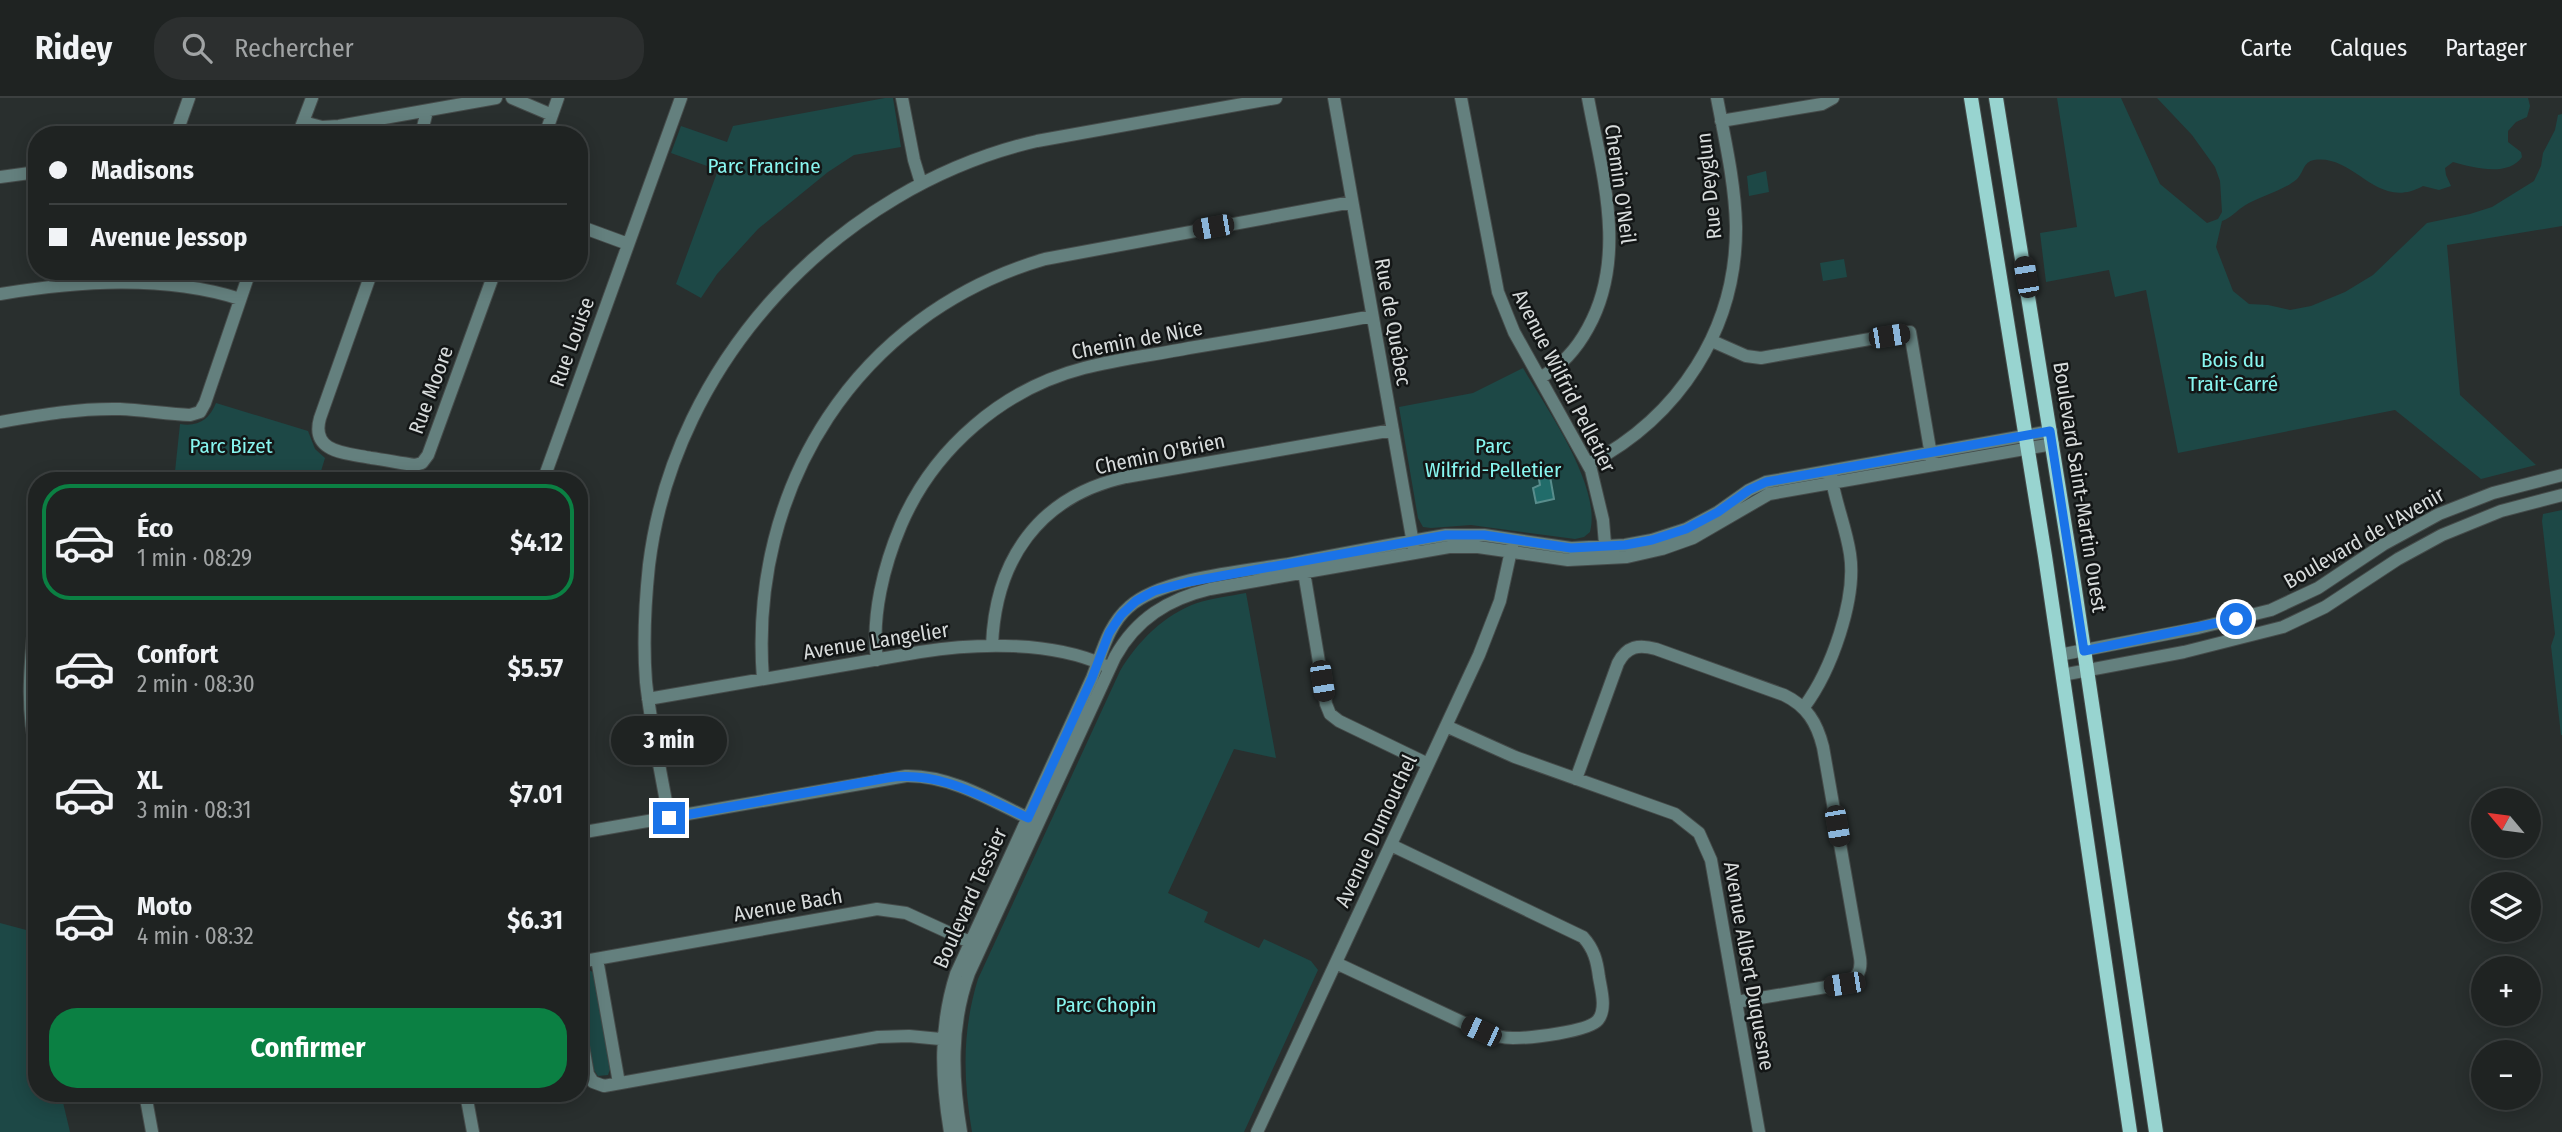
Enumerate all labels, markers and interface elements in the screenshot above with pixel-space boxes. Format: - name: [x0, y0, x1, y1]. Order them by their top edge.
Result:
- search box: [154, 17, 644, 80]
- text: Ridey: [35, 28, 112, 68]
- icon: search: [178, 29, 216, 67]
- text: Rechercher: [234, 33, 354, 64]
- text: Carte: [2241, 34, 2292, 62]
- text: Calques: [2330, 34, 2407, 62]
- text: Partager: [2445, 34, 2527, 62]
- street label: Chemin O'Neil: [1599, 122, 1641, 246]
- street label: Rue Deyglun: [1690, 131, 1728, 241]
- park label: Parc Francine: [707, 153, 821, 179]
- text: Madisons: [91, 155, 194, 186]
- car: [1191, 213, 1236, 241]
- text: Avenue Jessop: [91, 222, 247, 253]
- car: [2013, 254, 2040, 300]
- street label: Rue de Québec: [1369, 256, 1417, 388]
- street label: Avenue Wilfrid Pelletier: [1507, 285, 1622, 477]
- street label: Rue Louise: [544, 294, 600, 390]
- street label: Chemin de Nice: [1069, 315, 1205, 365]
- car: [1867, 322, 1912, 350]
- street label: Rue Moore: [403, 342, 459, 438]
- park label: Bois du Trait-Carré: [2188, 347, 2278, 397]
- street label: Boulevard Saint-Martin Ouest: [2047, 360, 2113, 614]
- street label: Chemin O'Brien: [1093, 428, 1227, 480]
- park label: Parc Bizet: [189, 433, 273, 459]
- park label: Parc Wilfrid-Pelletier: [1425, 433, 1562, 483]
- street label: Boulevard de l'Avenir: [2279, 481, 2450, 595]
- icon: car: [53, 511, 116, 574]
- text: Éco: [137, 513, 174, 544]
- text: $4.12: [510, 527, 563, 558]
- text: 1 min · 08:29: [137, 544, 252, 572]
- route start: [2220, 603, 2252, 635]
- street label: Avenue Langelier: [801, 617, 951, 665]
- icon: car: [53, 637, 116, 700]
- text: Confort: [137, 639, 218, 670]
- text: $5.57: [508, 653, 563, 684]
- car: [1309, 659, 1336, 703]
- text: 2 min · 08:30: [137, 670, 255, 698]
- callout: 3 min: [611, 716, 727, 766]
- text: 3 min: [643, 726, 695, 754]
- street label: Avenue Dumouchel: [1329, 750, 1423, 911]
- icon: car: [53, 763, 116, 826]
- text: XL: [137, 765, 163, 796]
- text: $7.01: [509, 779, 563, 810]
- north arrow: [2471, 788, 2541, 858]
- map controls: [2471, 788, 2541, 1110]
- text: 3 min · 08:31: [137, 796, 251, 824]
- route end: [653, 802, 685, 834]
- car: [1824, 803, 1851, 849]
- street label: Boulevard Tessier: [927, 823, 1013, 972]
- street label: Avenue Albert Duquesne: [1718, 860, 1780, 1072]
- button: layers: [2471, 872, 2541, 942]
- street label: Avenue Bach: [732, 883, 844, 927]
- icon: car: [53, 889, 116, 952]
- text: Moto: [137, 891, 192, 922]
- text: $6.31: [507, 905, 563, 936]
- text: 4 min · 08:32: [137, 922, 254, 950]
- button: +: [2471, 956, 2541, 1026]
- car: [1822, 970, 1867, 998]
- park label: Parc Chopin: [1056, 992, 1156, 1018]
- button: Confirmer: [49, 1008, 567, 1088]
- car: [1458, 1013, 1505, 1049]
- button: −: [2471, 1040, 2541, 1110]

